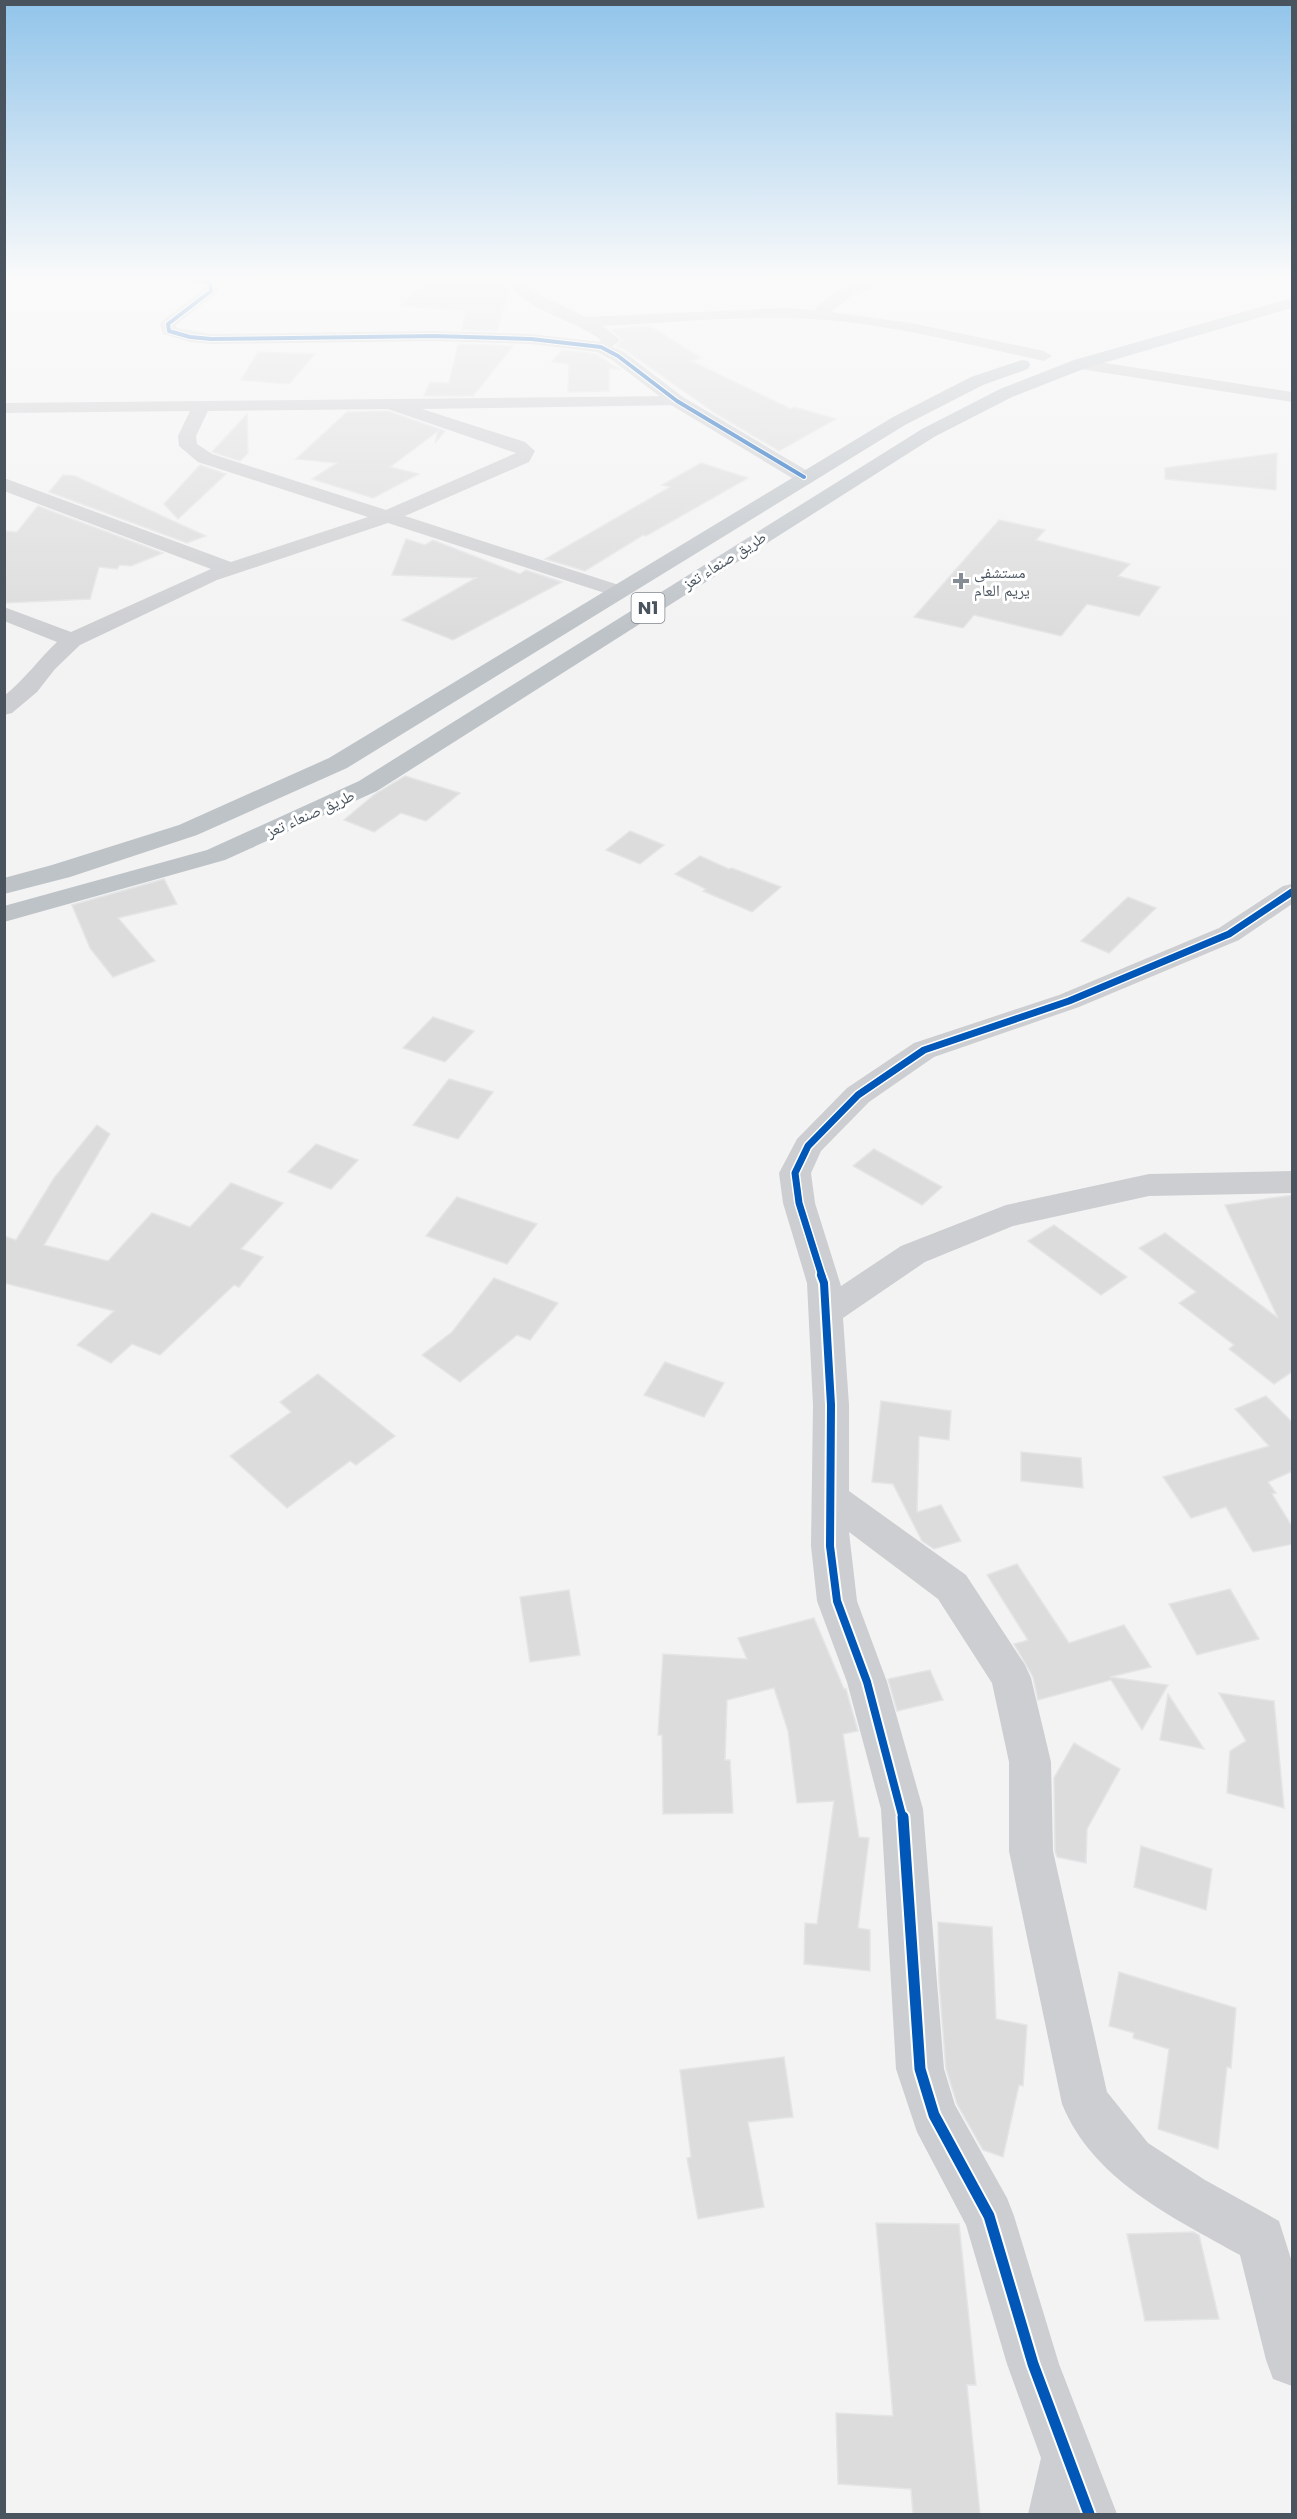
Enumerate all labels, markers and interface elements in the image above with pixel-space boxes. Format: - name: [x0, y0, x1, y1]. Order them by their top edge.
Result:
- street label: طريق صنعاء تعز: [677, 526, 771, 596]
- place label: مستشفى يريم العام: [974, 561, 1030, 602]
- marker: مستشفى يريم العام: [952, 572, 970, 590]
- road number: N1: [632, 593, 664, 623]
- street label: طريق صنعاء تعز: [261, 784, 358, 844]

